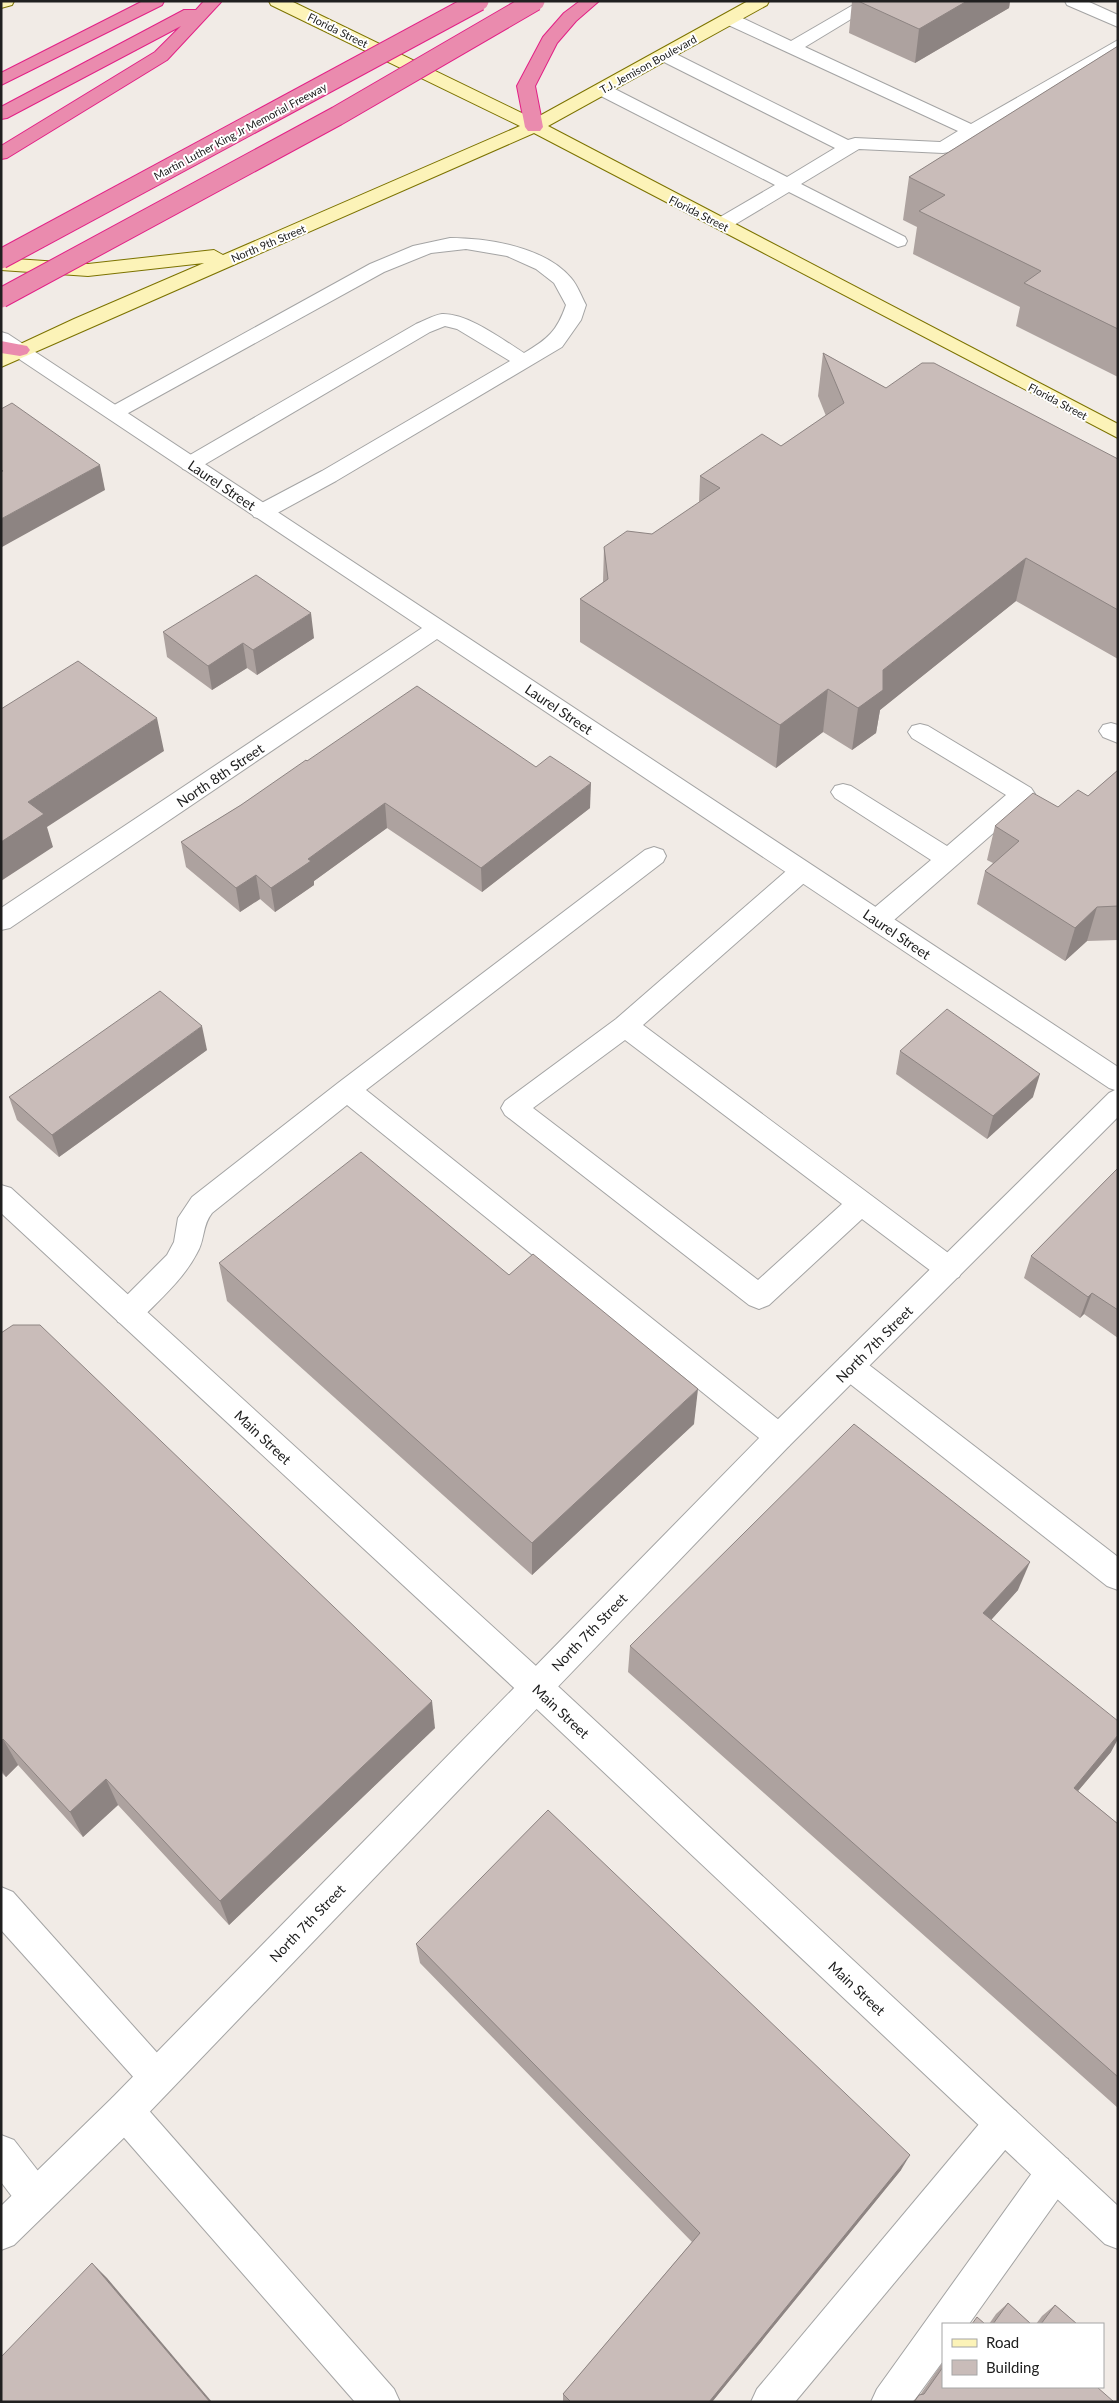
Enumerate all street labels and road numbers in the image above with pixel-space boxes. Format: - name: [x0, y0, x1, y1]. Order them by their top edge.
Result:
- street label: Florida Street: [306, 10, 370, 50]
- street label: T.J. Jemison Boulevard: [597, 32, 699, 96]
- street label: Martin Luther King Jr Memorial Freeway: [151, 80, 329, 182]
- street label: Florida Street: [667, 192, 731, 234]
- street label: North 9th Street: [229, 221, 307, 265]
- street label: Florida Street: [1026, 380, 1090, 422]
- street label: Laurel Street: [185, 456, 259, 514]
- street label: Laurel Street: [522, 680, 596, 738]
- street label: North 8th Street: [173, 740, 267, 810]
- street label: Laurel Street: [860, 905, 934, 963]
- street label: North 7th Street: [832, 1302, 916, 1386]
- street label: Main Street: [231, 1406, 295, 1468]
- street label: North 7th Street: [548, 1590, 630, 1674]
- street label: Main Street: [529, 1680, 593, 1742]
- street label: North 7th Street: [266, 1881, 348, 1965]
- street label: Main Street: [825, 1957, 889, 2019]

